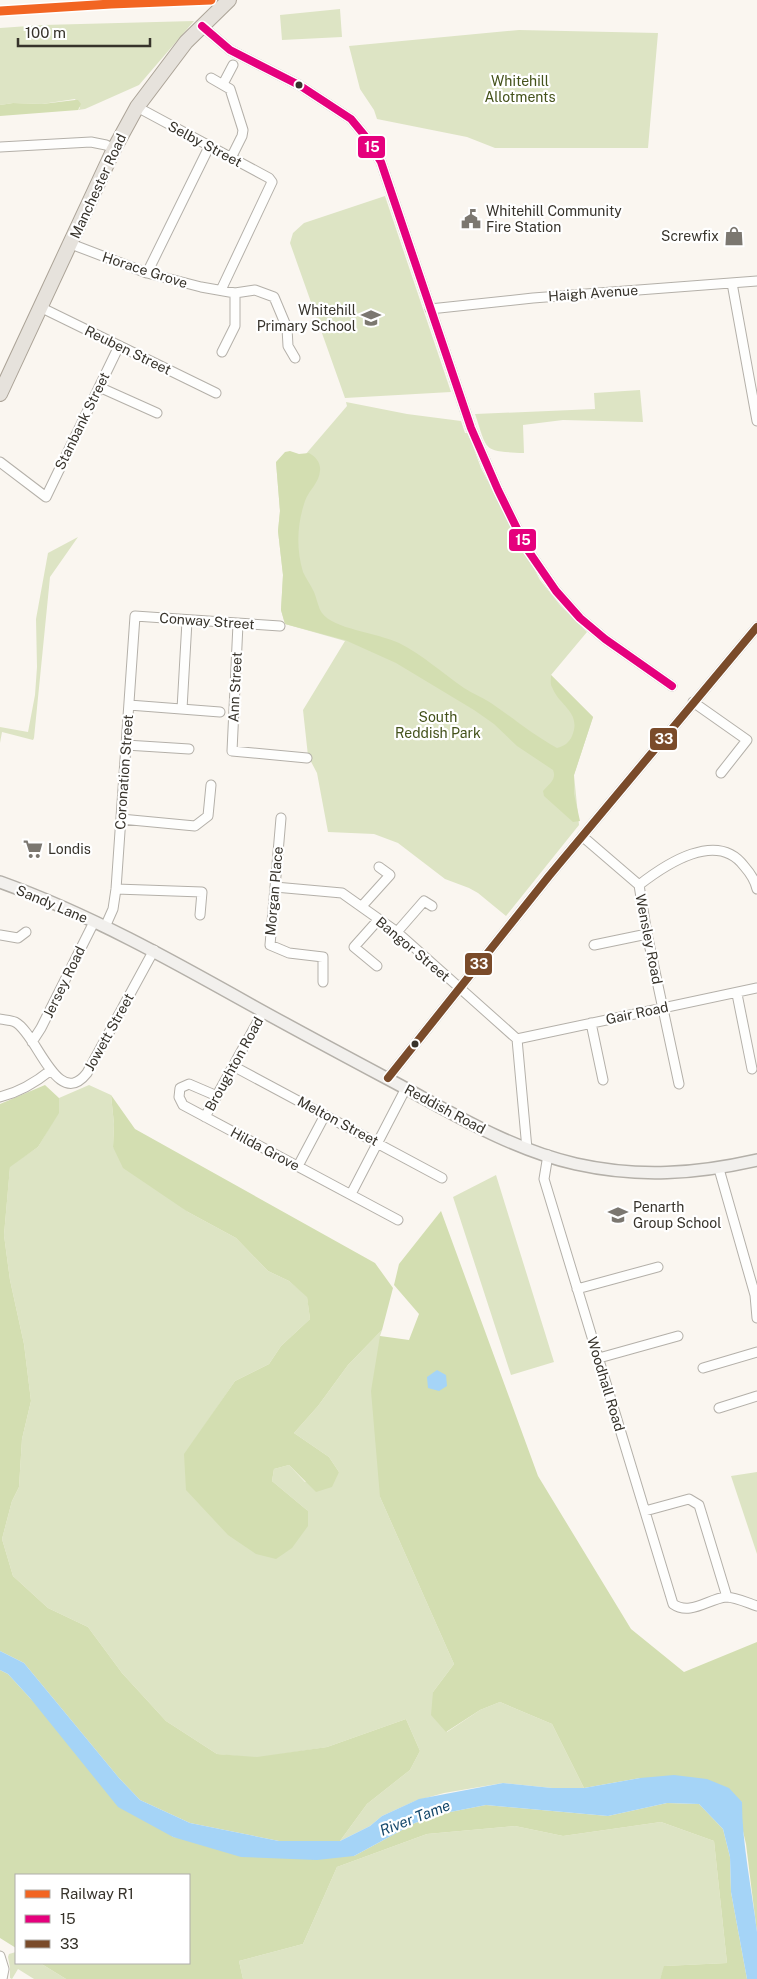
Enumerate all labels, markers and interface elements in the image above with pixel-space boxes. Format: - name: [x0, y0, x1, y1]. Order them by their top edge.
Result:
- scale bar: [18, 15, 150, 47]
- text: 100 m: [25, 24, 66, 41]
- park label: Whitehill Allotments: [484, 73, 556, 105]
- unlabelled marker: [294, 80, 304, 90]
- street label: Selby Street: [165, 118, 245, 170]
- street label: Manchester Road: [67, 131, 129, 241]
- line badge: 15: [357, 135, 386, 159]
- text: 15: [364, 139, 380, 155]
- place label: Whitehill Community Fire Station: [486, 203, 622, 235]
- public building icon: Whitehill Community Fire Station: [460, 208, 482, 230]
- shop icon: Screwfix: [723, 225, 745, 247]
- place label: Screwfix: [661, 228, 719, 244]
- street label: Horace Grove: [100, 249, 190, 291]
- street label: Haigh Avenue: [547, 282, 639, 304]
- place label: Whitehill Primary School: [257, 302, 356, 334]
- school or university icon: Whitehill Primary School: [360, 307, 382, 329]
- street label: Reuben Street: [82, 322, 174, 378]
- street label: Stanbank Street: [51, 370, 113, 472]
- line badge: 15: [508, 528, 537, 552]
- text: 15: [515, 532, 531, 548]
- street label: Conway Street: [159, 610, 255, 632]
- street label: Ann Street: [225, 651, 245, 723]
- park label: South Reddish Park: [395, 709, 481, 741]
- street label: Coronation Street: [112, 714, 136, 830]
- line badge: 33: [649, 727, 678, 751]
- text: 33: [655, 731, 673, 747]
- supermarket icon: Londis: [22, 838, 44, 860]
- place label: Londis: [48, 841, 91, 857]
- street label: Morgan Place: [262, 846, 286, 936]
- street label: Sandy Lane: [14, 882, 90, 926]
- street label: Wensley Road: [632, 893, 666, 985]
- street label: Bangor Street: [373, 913, 453, 985]
- street label: Jersey Road: [40, 944, 88, 1020]
- line badge: 33: [464, 952, 493, 976]
- text: 33: [470, 956, 488, 972]
- street label: Jowett Street: [81, 990, 137, 1074]
- street label: Gair Road: [604, 999, 670, 1027]
- street label: Broughton Road: [202, 1014, 266, 1114]
- unlabelled marker: [410, 1039, 420, 1049]
- street label: Reddish Road: [402, 1081, 488, 1137]
- street label: Melton Street: [295, 1093, 381, 1149]
- street label: Hilda Grove: [228, 1124, 302, 1174]
- place label: Penarth Group School: [633, 1199, 721, 1231]
- school or university icon: Penarth Group School: [607, 1204, 629, 1226]
- street label: Woodhall Road: [584, 1335, 628, 1433]
- water label: River Tame: [377, 1796, 452, 1839]
- legend: [15, 1874, 190, 1964]
- text: Railway R1: [60, 1885, 134, 1902]
- text: 15: [60, 1910, 76, 1927]
- text: 33: [60, 1935, 79, 1952]

